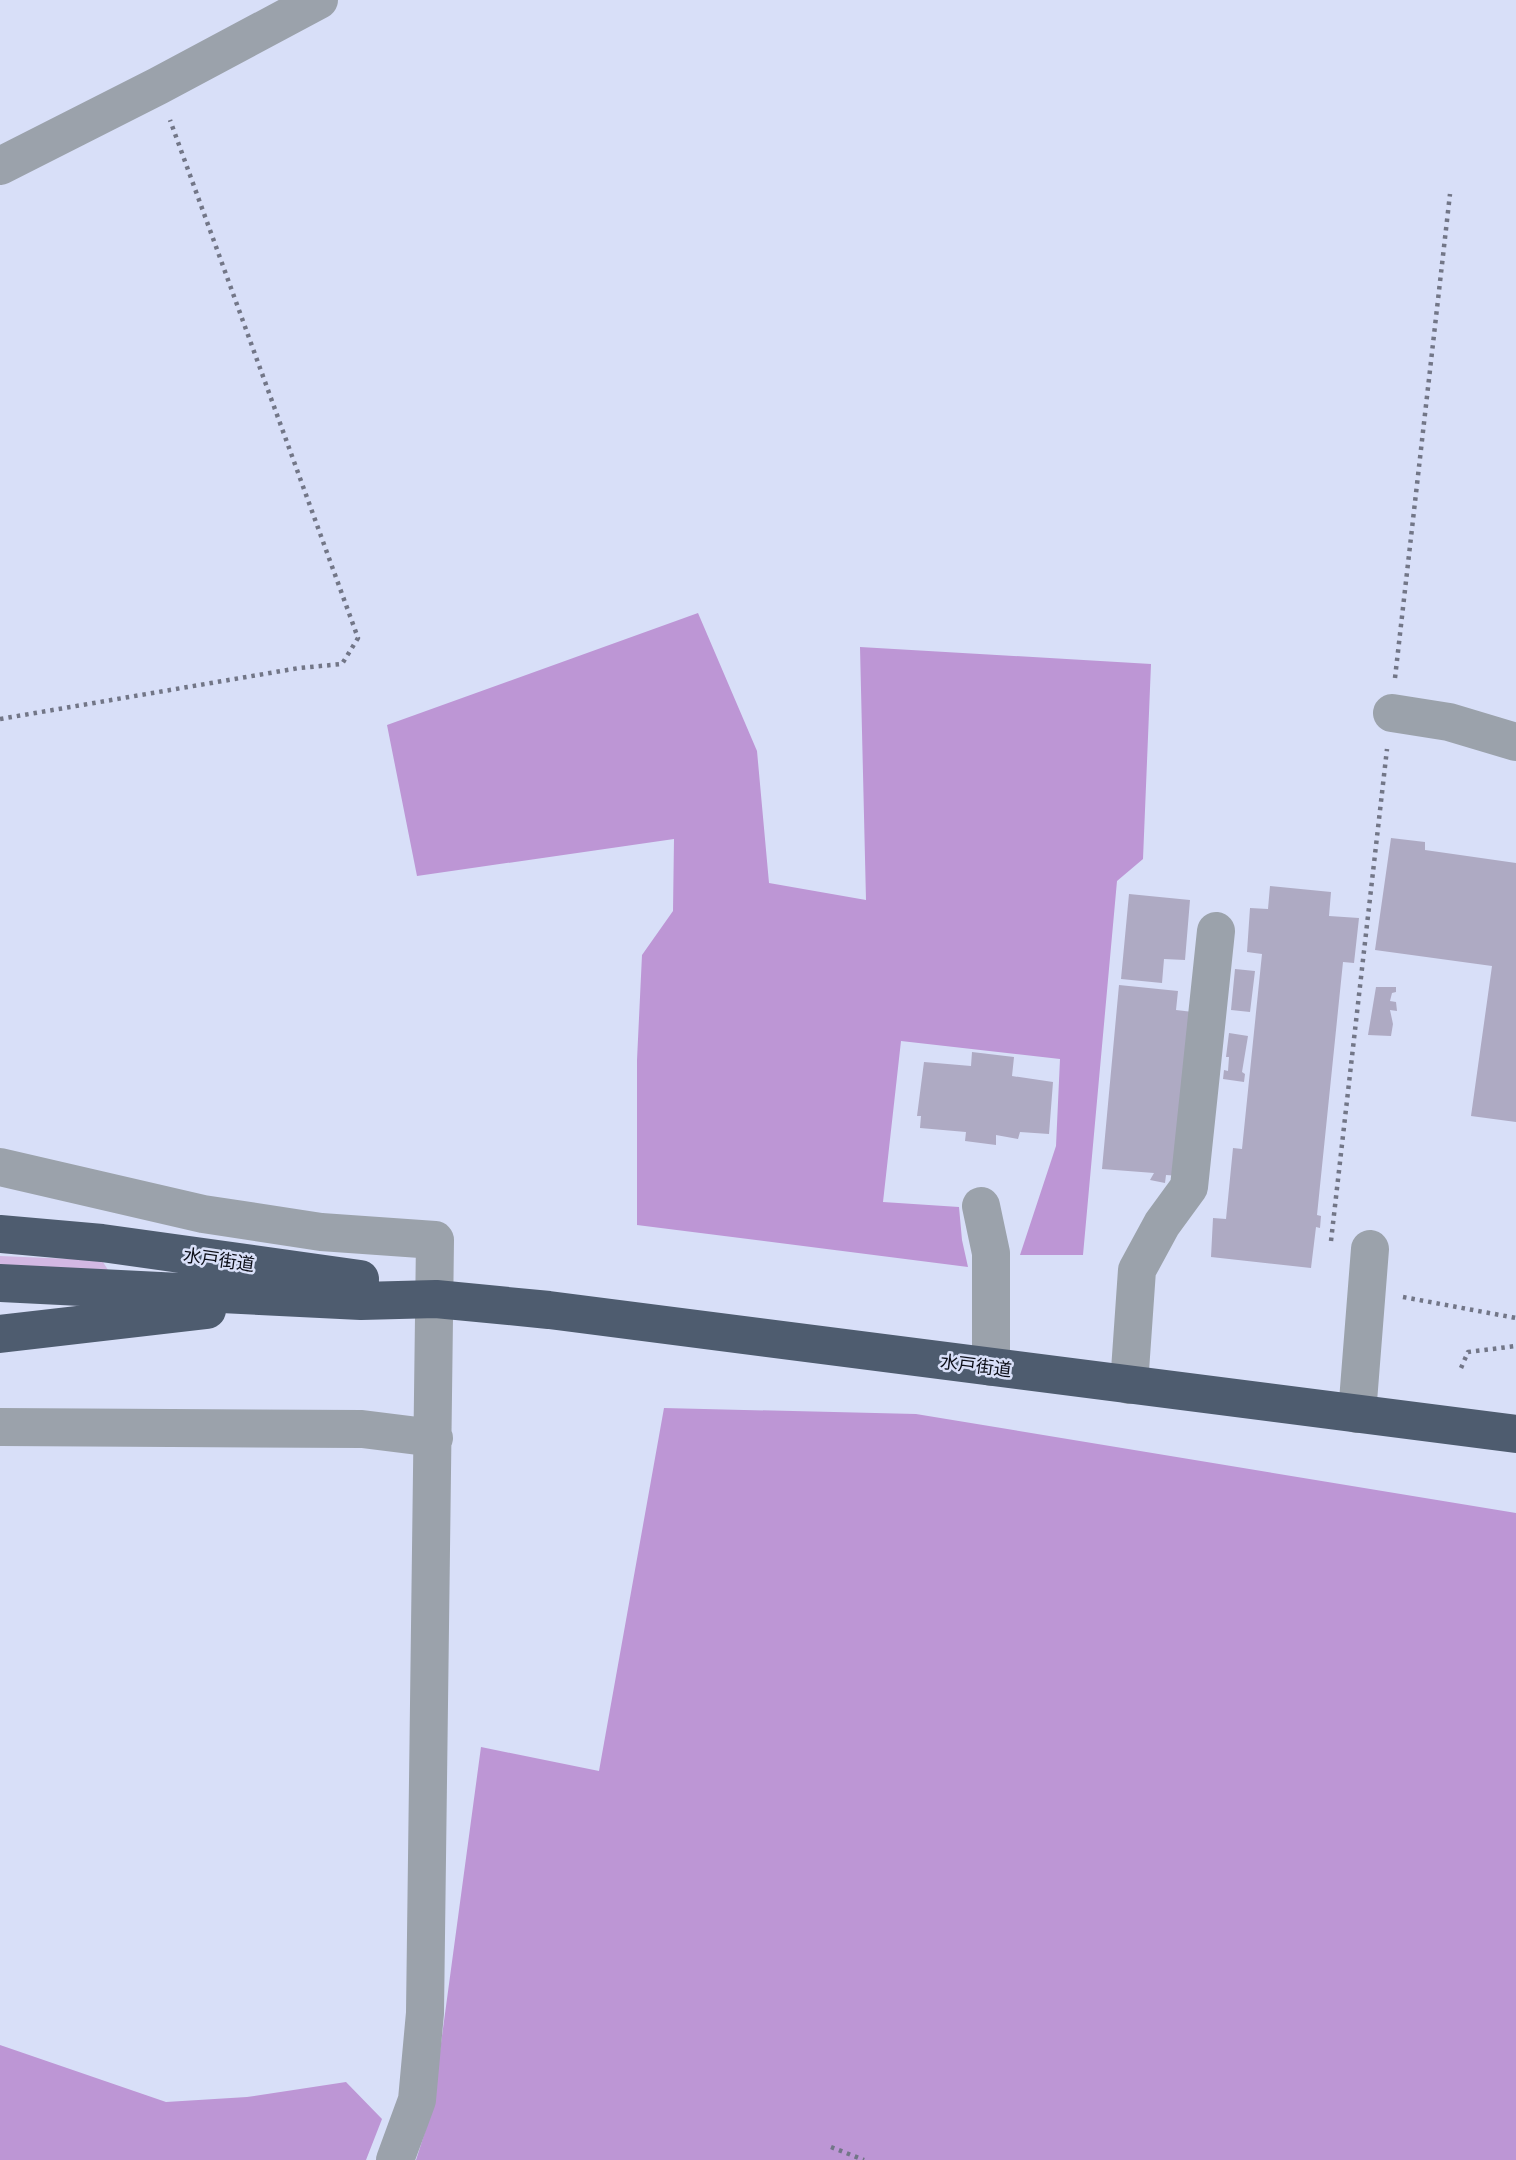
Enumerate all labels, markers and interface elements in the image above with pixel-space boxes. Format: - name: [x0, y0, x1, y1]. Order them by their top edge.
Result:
- street label: 水戸街道: [182, 1244, 256, 1274]
- street label: 水戸街道: [939, 1351, 1013, 1379]

